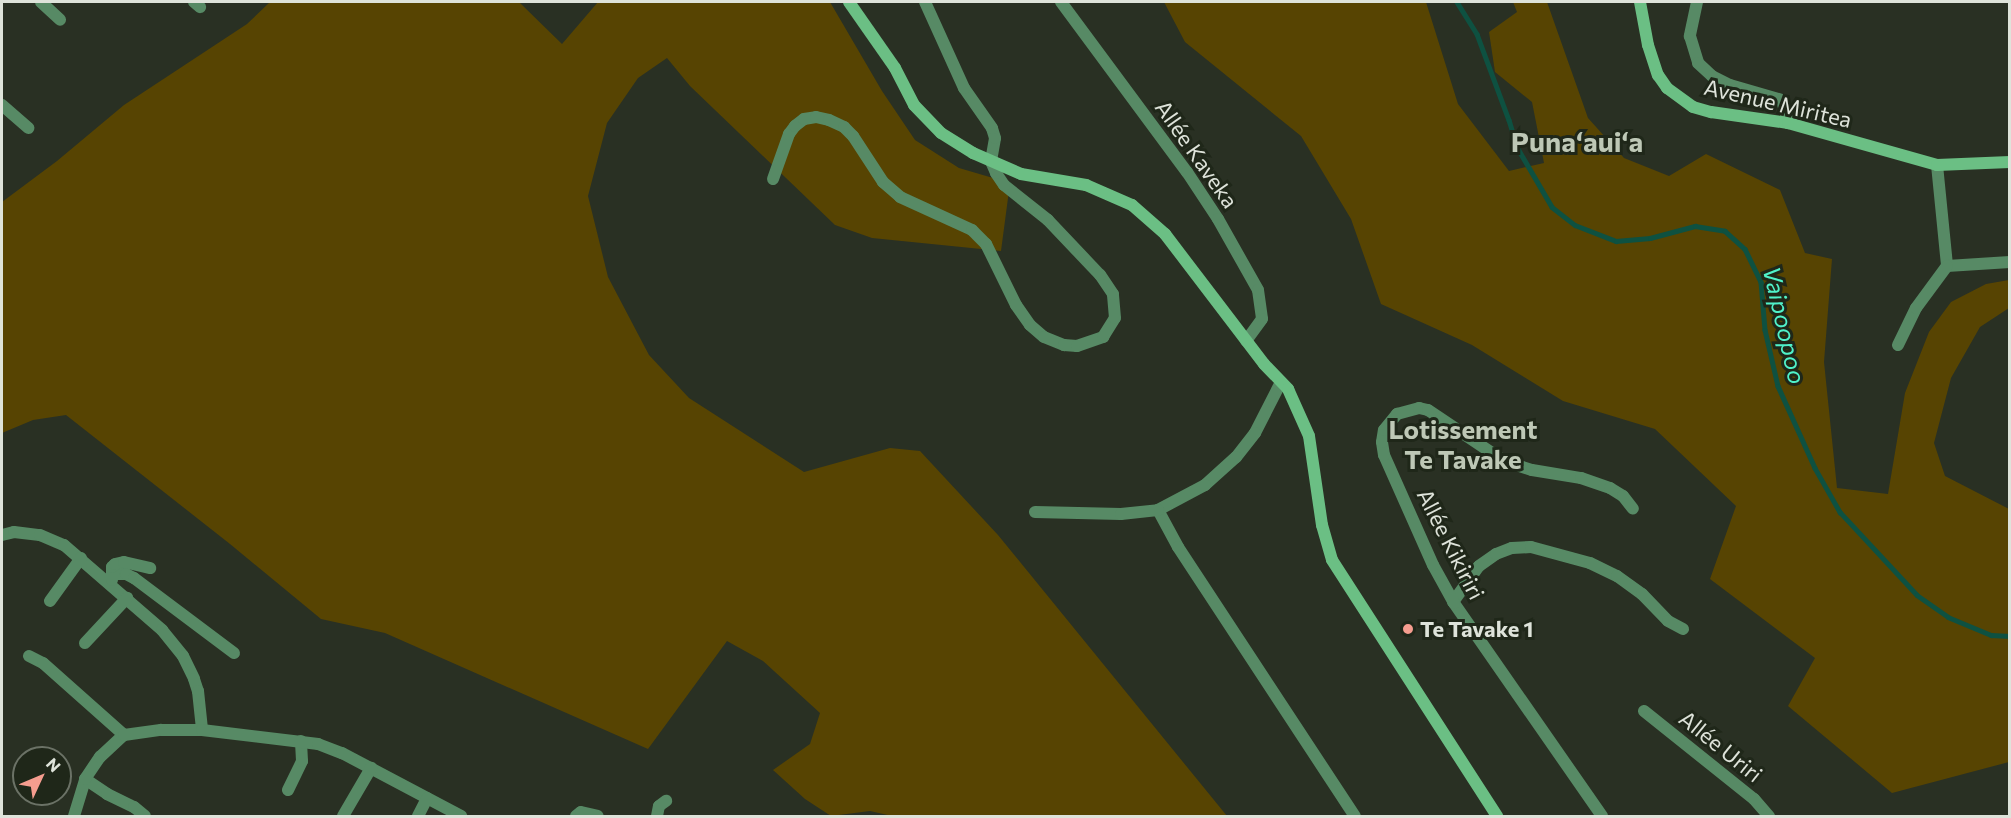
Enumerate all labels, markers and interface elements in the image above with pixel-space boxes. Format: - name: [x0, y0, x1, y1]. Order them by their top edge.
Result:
- street label: Avenue Miritea: [1702, 73, 1854, 133]
- street label: Allée Kaveka: [1150, 95, 1244, 213]
- district label: Punaʻauiʻa: [1511, 124, 1643, 158]
- water label: Vaipoopoo: [1758, 263, 1812, 387]
- district label: Lotissement Te Tavake: [1389, 413, 1537, 474]
- street label: Allée Kikiriri: [1412, 484, 1490, 604]
- place label: Te Tavake 1: [1420, 616, 1533, 642]
- marker: Te Tavake 1: [1401, 622, 1415, 636]
- street label: Allée Uriri: [1674, 705, 1768, 787]
- north arrow: [12, 746, 72, 806]
- text: N: [43, 754, 65, 775]

